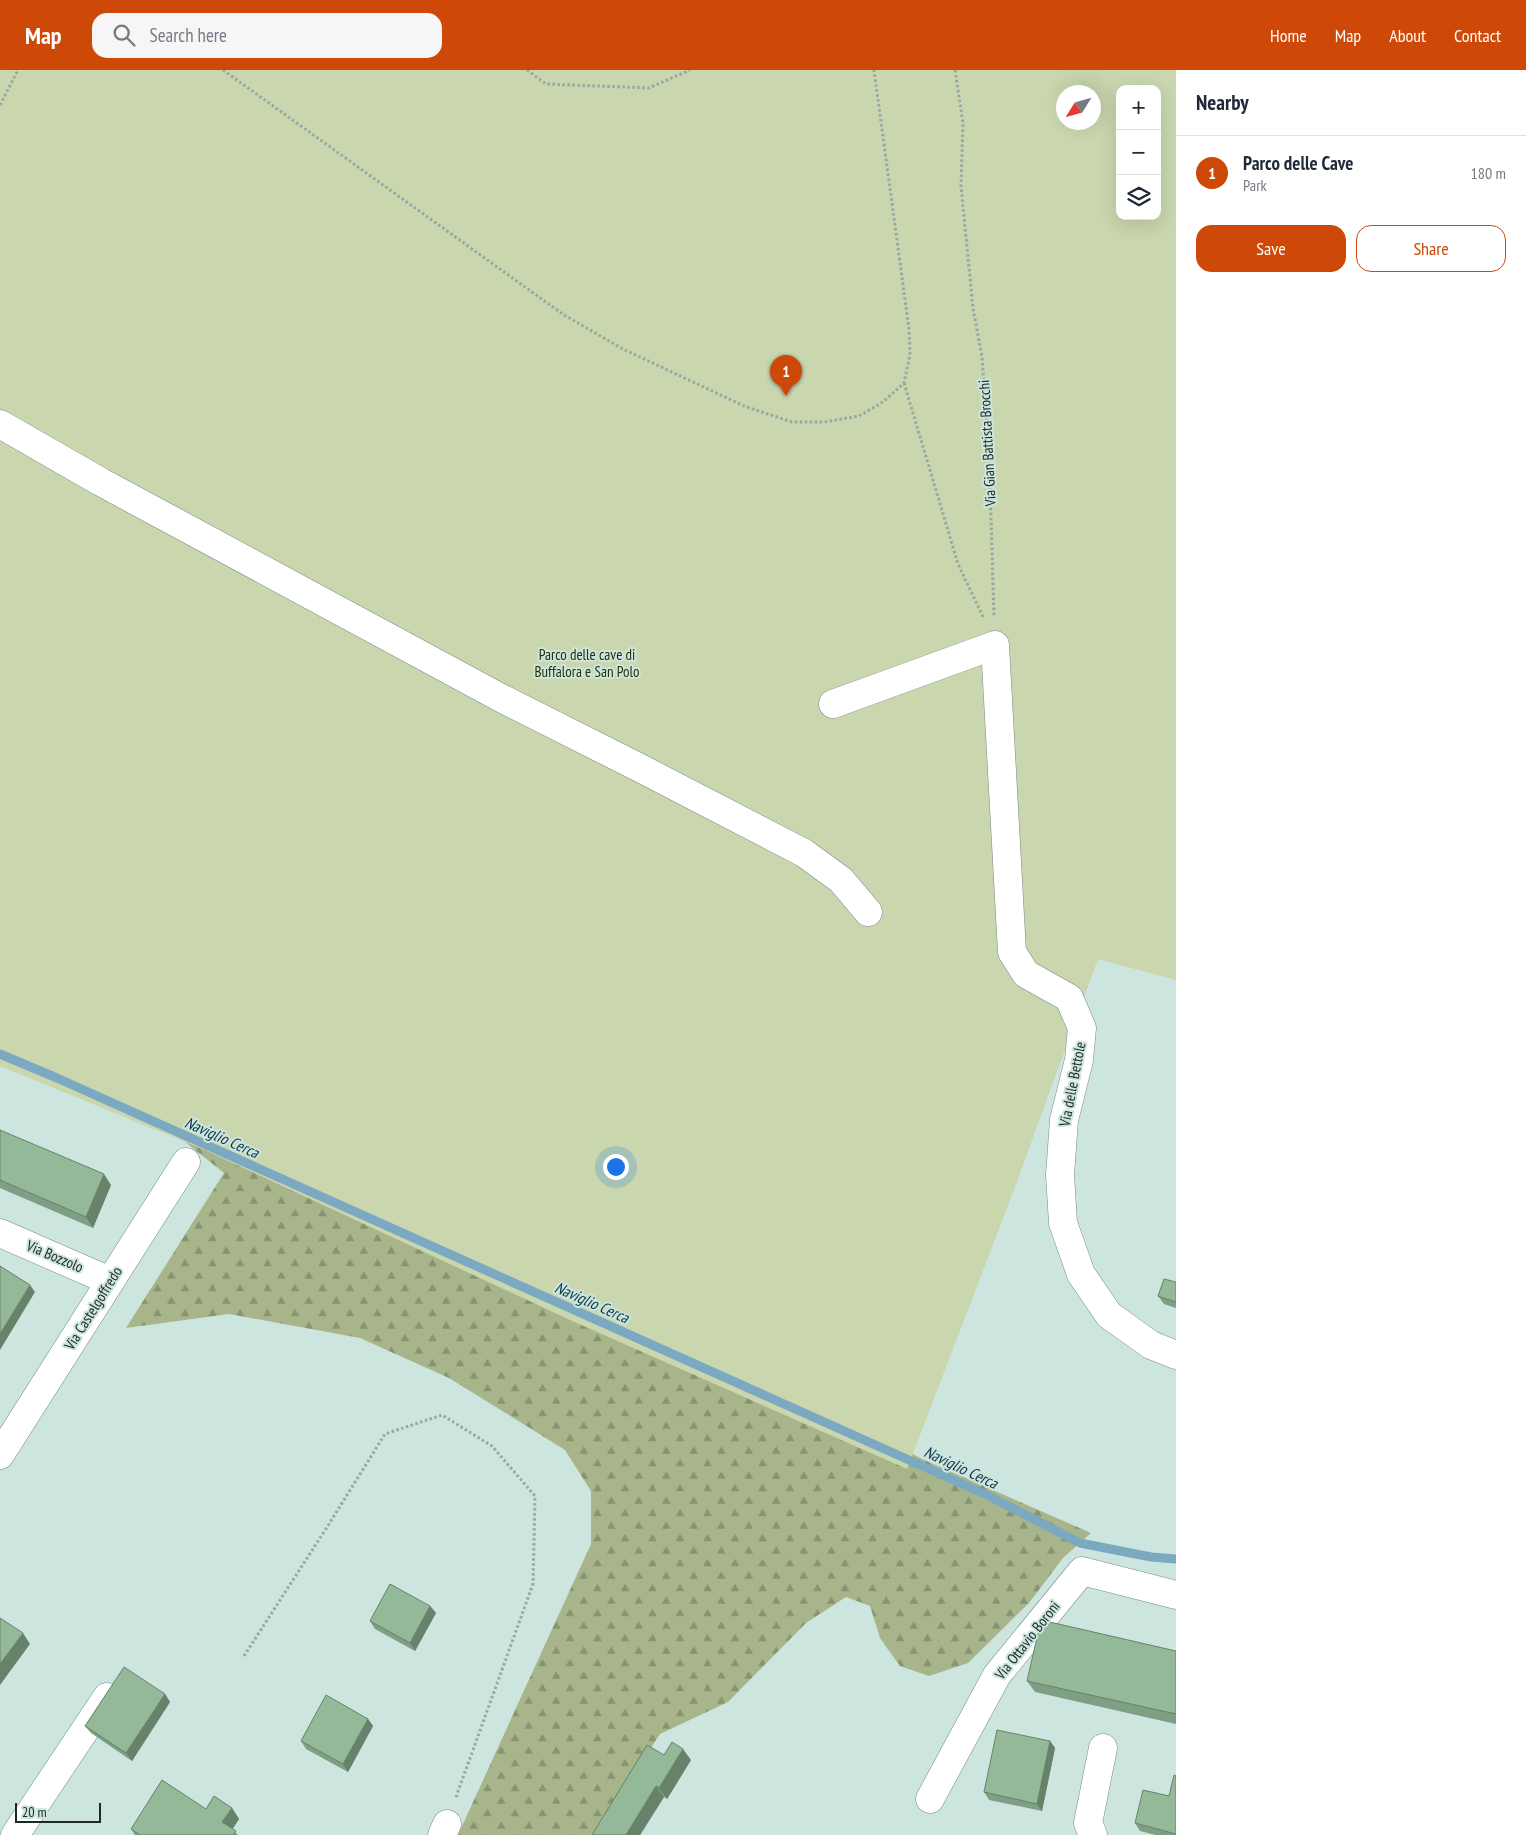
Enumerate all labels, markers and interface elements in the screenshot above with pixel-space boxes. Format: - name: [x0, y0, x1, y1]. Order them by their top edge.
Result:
- search box: [92, 13, 442, 58]
- text: Map: [25, 20, 62, 51]
- icon: search: [110, 21, 138, 49]
- text: Search here: [150, 23, 227, 47]
- text: Home: [1270, 24, 1307, 47]
- text: Map: [1335, 24, 1361, 47]
- text: About: [1389, 24, 1426, 47]
- text: Contact: [1454, 24, 1501, 47]
- north arrow: [1056, 85, 1101, 130]
- map controls: [1116, 85, 1161, 220]
- button: +: [1116, 85, 1161, 130]
- text: Nearby: [1196, 89, 1249, 116]
- button: −: [1116, 130, 1161, 175]
- text: Parco delle Cave: [1243, 151, 1353, 175]
- text: 1: [1208, 163, 1216, 183]
- text: 180 m: [1471, 163, 1506, 183]
- button: layers: [1116, 175, 1161, 220]
- text: Park: [1243, 175, 1267, 195]
- button: Save: [1196, 225, 1346, 272]
- button: Share: [1356, 225, 1506, 272]
- pin: 1: [770, 355, 802, 396]
- street label: Via Gian Battista Brocchi: [974, 379, 1000, 508]
- park label: Parco delle cave di Buffalora e San Polo: [535, 645, 639, 681]
- street label: Via delle Bettole: [1054, 1040, 1090, 1129]
- water label: Naviglio Cerca: [182, 1112, 264, 1163]
- your location: [603, 1154, 629, 1180]
- street label: Via Bozzolo: [23, 1235, 86, 1276]
- street label: Via Castelgoffredo: [59, 1263, 126, 1354]
- water label: Naviglio Cerca: [552, 1277, 634, 1328]
- water label: Naviglio Cerca: [921, 1441, 1003, 1493]
- street label: Via Ottavio Boroni: [990, 1597, 1064, 1684]
- scale bar: [15, 1800, 101, 1823]
- text: 20 m: [22, 1803, 47, 1821]

